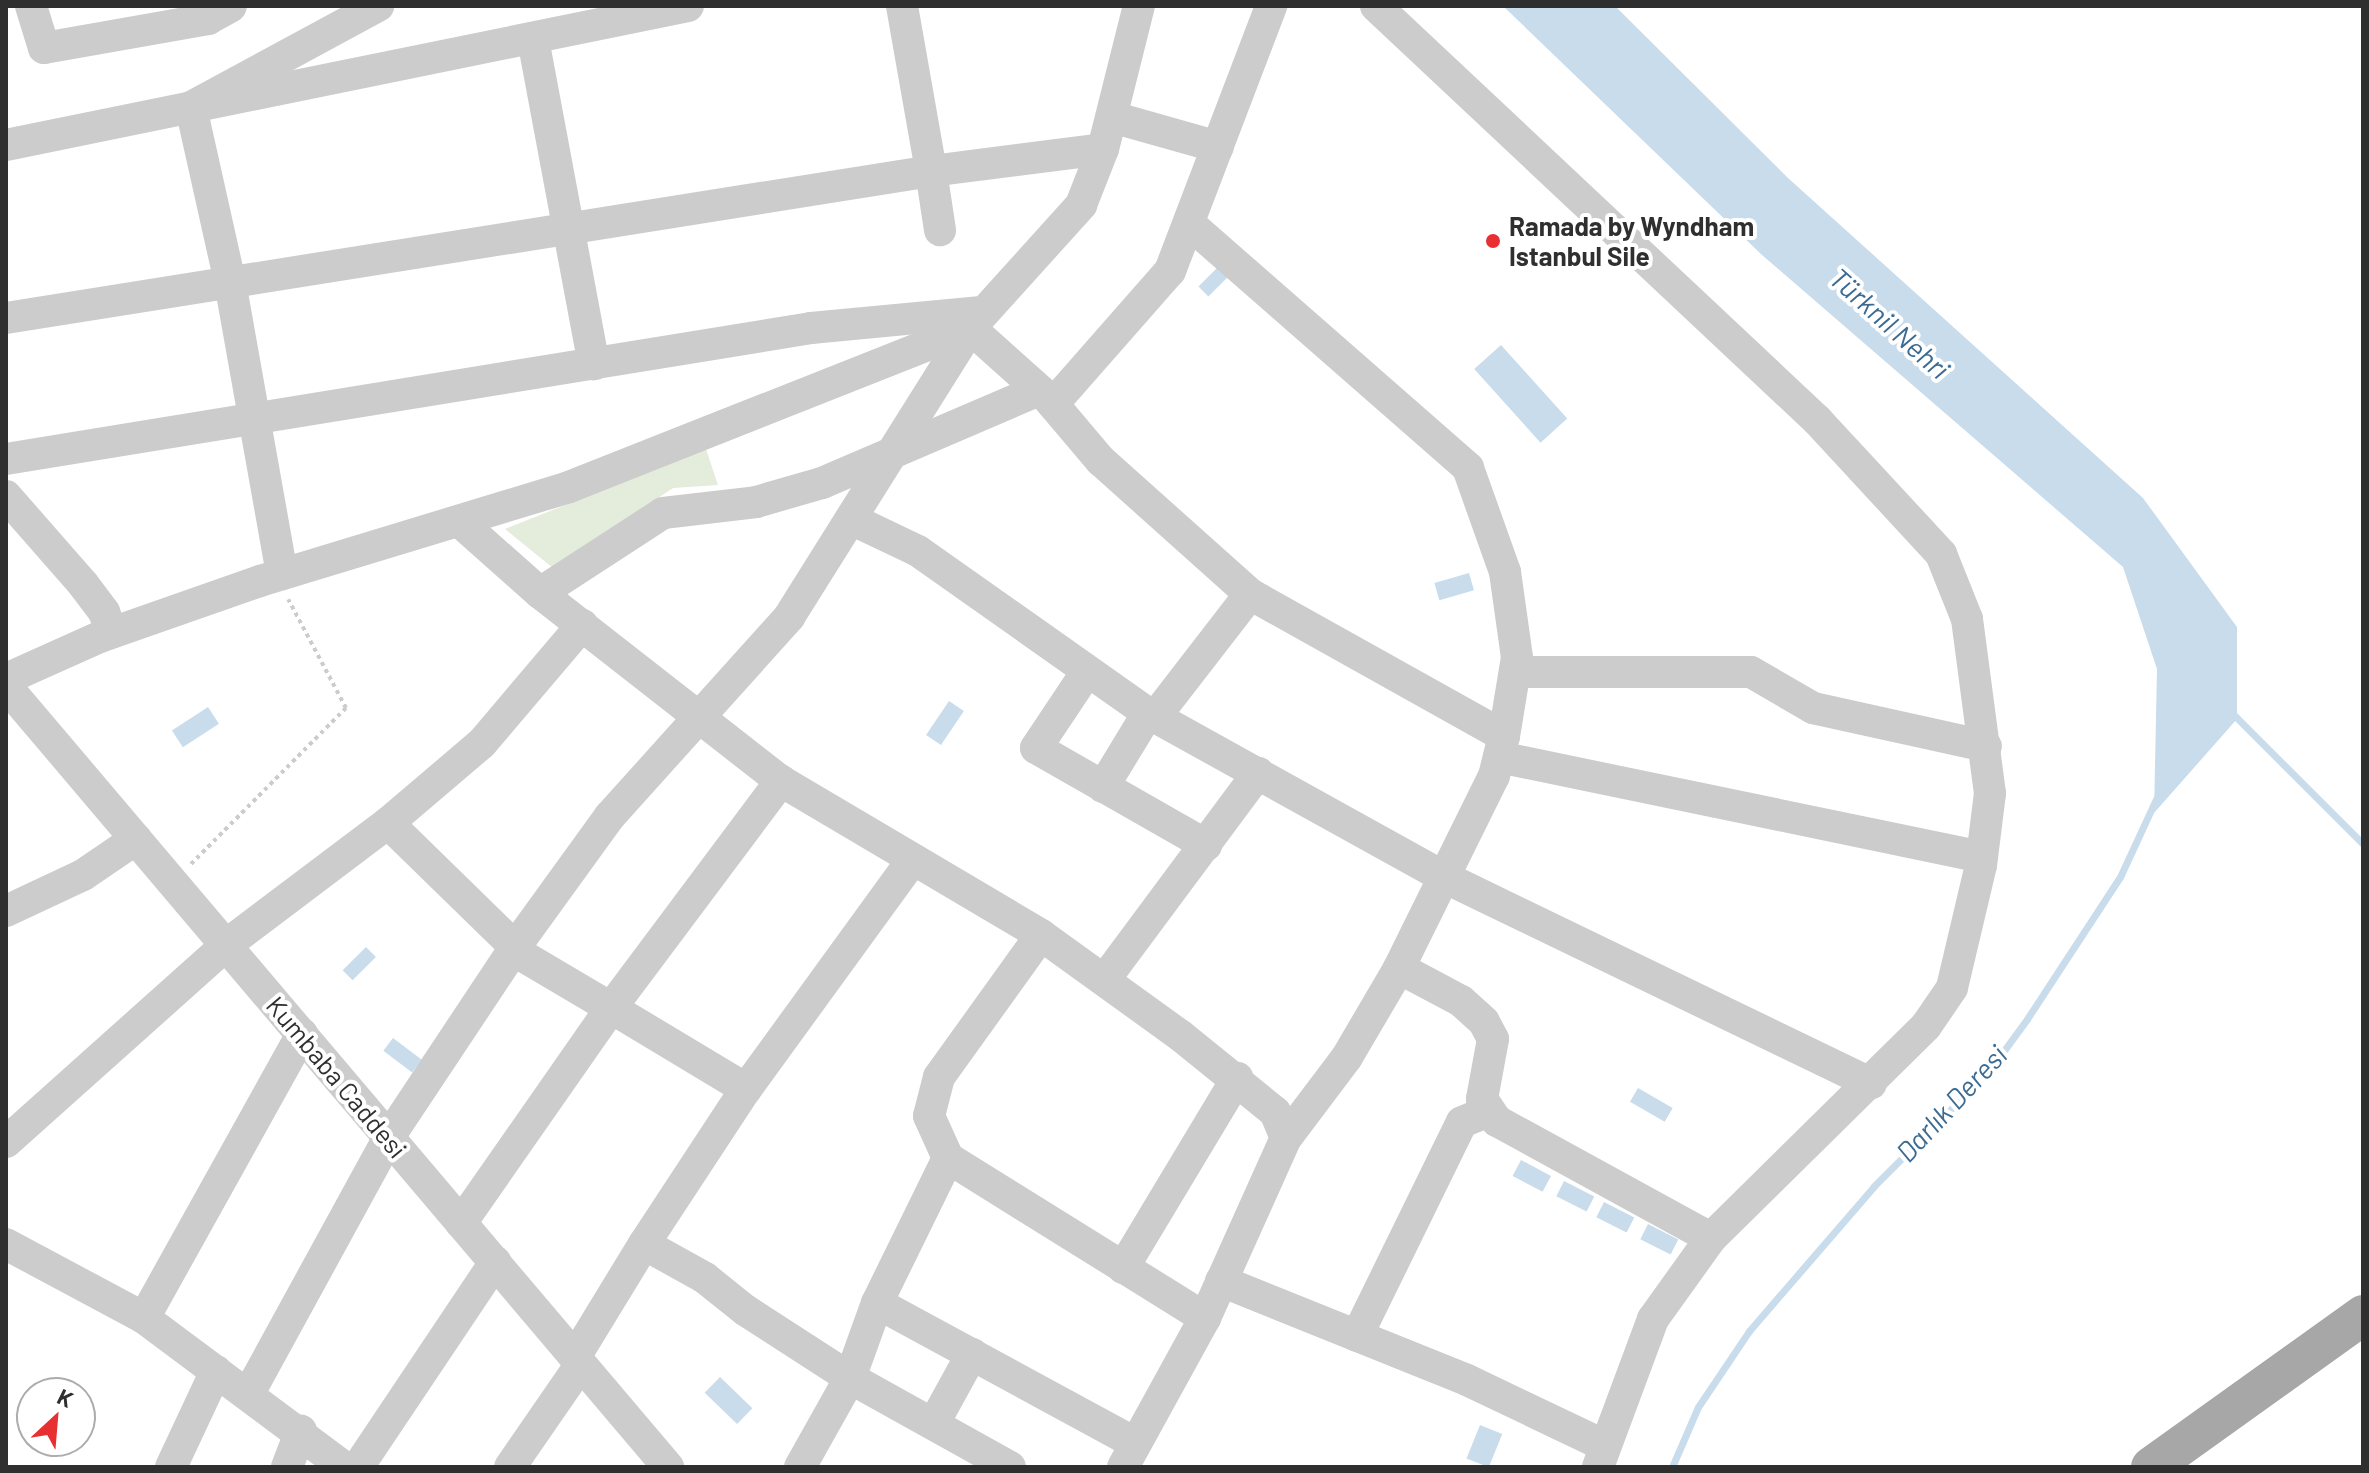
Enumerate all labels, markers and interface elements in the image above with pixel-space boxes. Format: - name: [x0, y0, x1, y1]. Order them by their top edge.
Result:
- place label: Ramada by Wyndham Istanbul Sile: [1509, 210, 1754, 272]
- marker: Ramada by Wyndham Istanbul Sile: [1484, 232, 1502, 250]
- water label: Türknil Nehri: [1823, 260, 1957, 386]
- street label: Kumbaba Caddesi: [260, 990, 414, 1164]
- water label: Darlık Deresi: [1889, 1038, 2013, 1168]
- north arrow: [16, 1377, 96, 1457]
- text: K: [54, 1383, 78, 1412]

